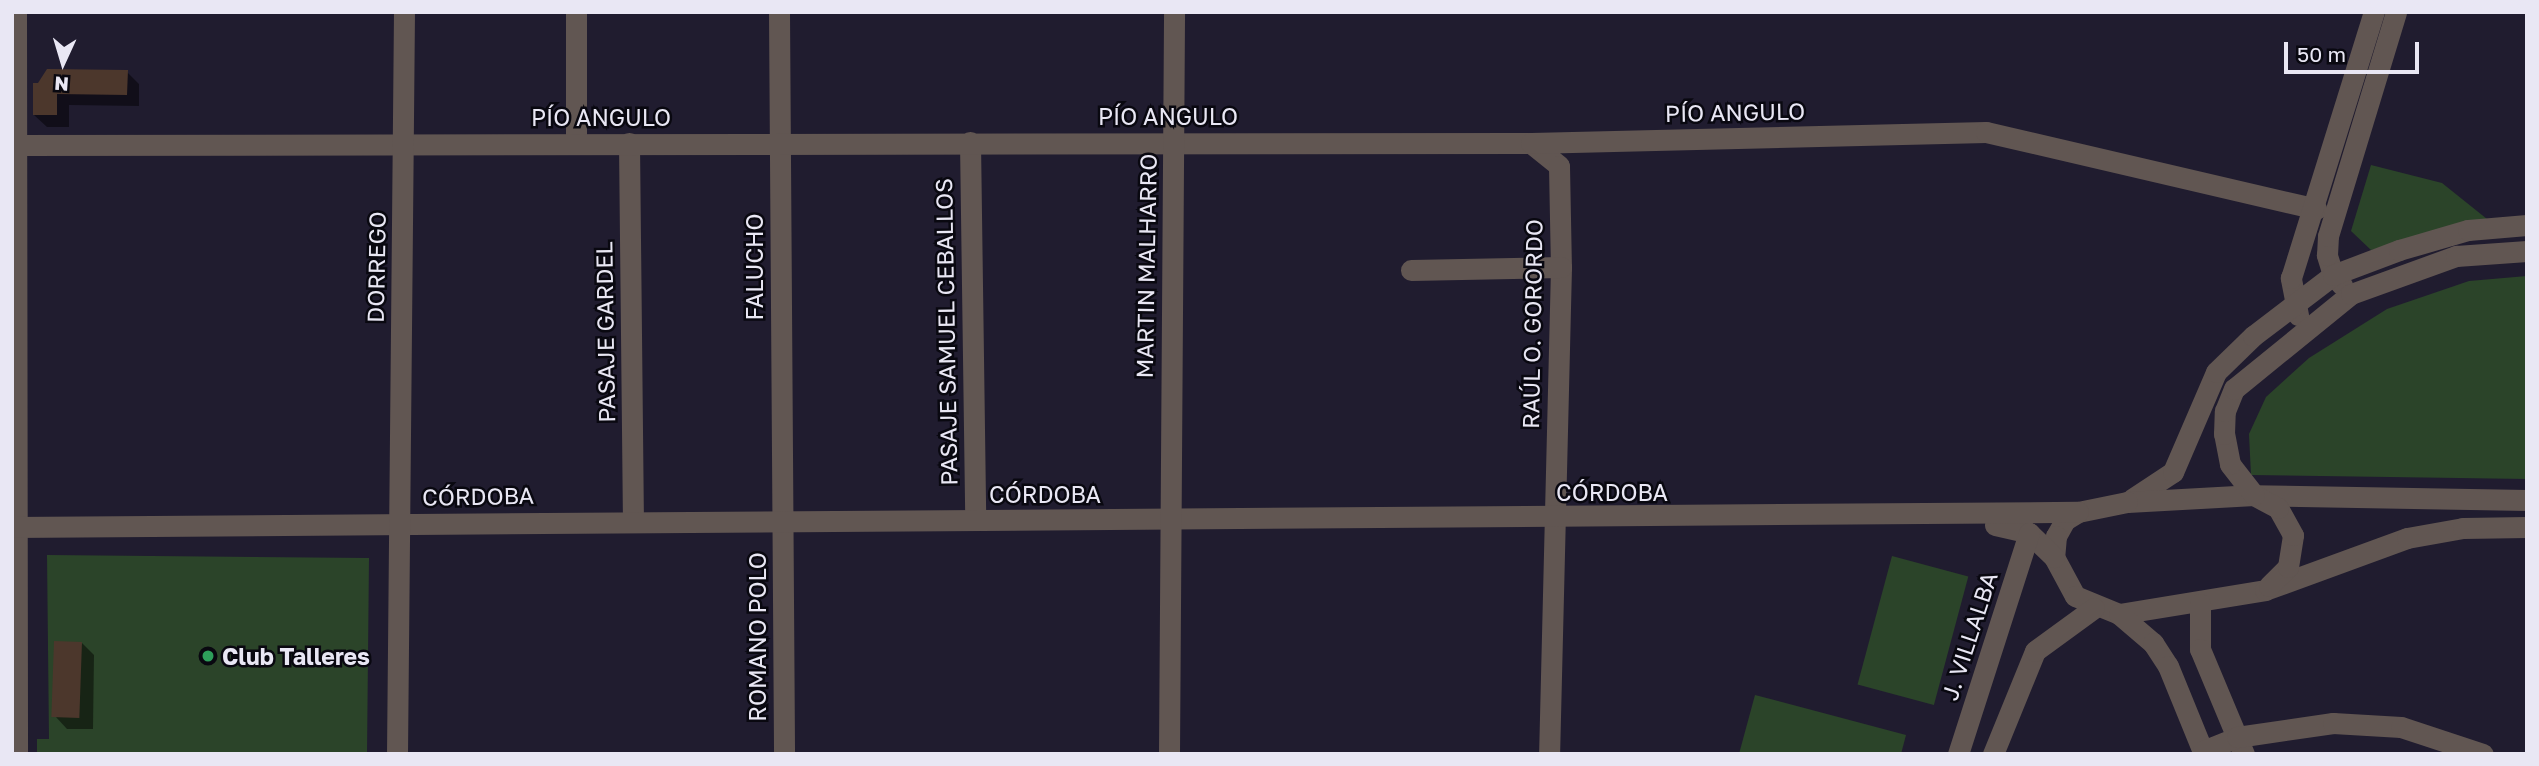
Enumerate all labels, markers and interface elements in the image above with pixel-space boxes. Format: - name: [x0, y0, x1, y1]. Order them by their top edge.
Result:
- north arrow: [28, 28, 98, 98]
- scale bar: [2287, 28, 2422, 72]
- text: 50 m: [2297, 41, 2346, 67]
- text: N: [53, 72, 70, 96]
- street label: PÍO ANGULO: [1665, 97, 1805, 127]
- street label: PÍO ANGULO: [1098, 102, 1238, 130]
- street label: PÍO ANGULO: [531, 103, 671, 131]
- street label: MARTIN MALHARRO: [1130, 153, 1162, 379]
- street label: PASAJE SAMUEL CEBALLOS: [930, 178, 962, 486]
- street label: DORREGO: [361, 211, 391, 323]
- street label: FALUCHO: [740, 213, 768, 321]
- street label: RAÚL O. GORORDO: [1516, 219, 1548, 429]
- street label: PASAJE GARDEL: [590, 241, 620, 423]
- street label: CÓRDOBA: [1556, 478, 1668, 506]
- street label: CÓRDOBA: [989, 480, 1101, 508]
- street label: CÓRDOBA: [422, 481, 534, 511]
- street label: ROMANO POLO: [743, 552, 771, 722]
- street label: J. VILLALBA: [1935, 568, 2003, 704]
- place label: Club Talleres: [222, 642, 370, 670]
- marker: Club Talleres: [200, 648, 216, 664]

